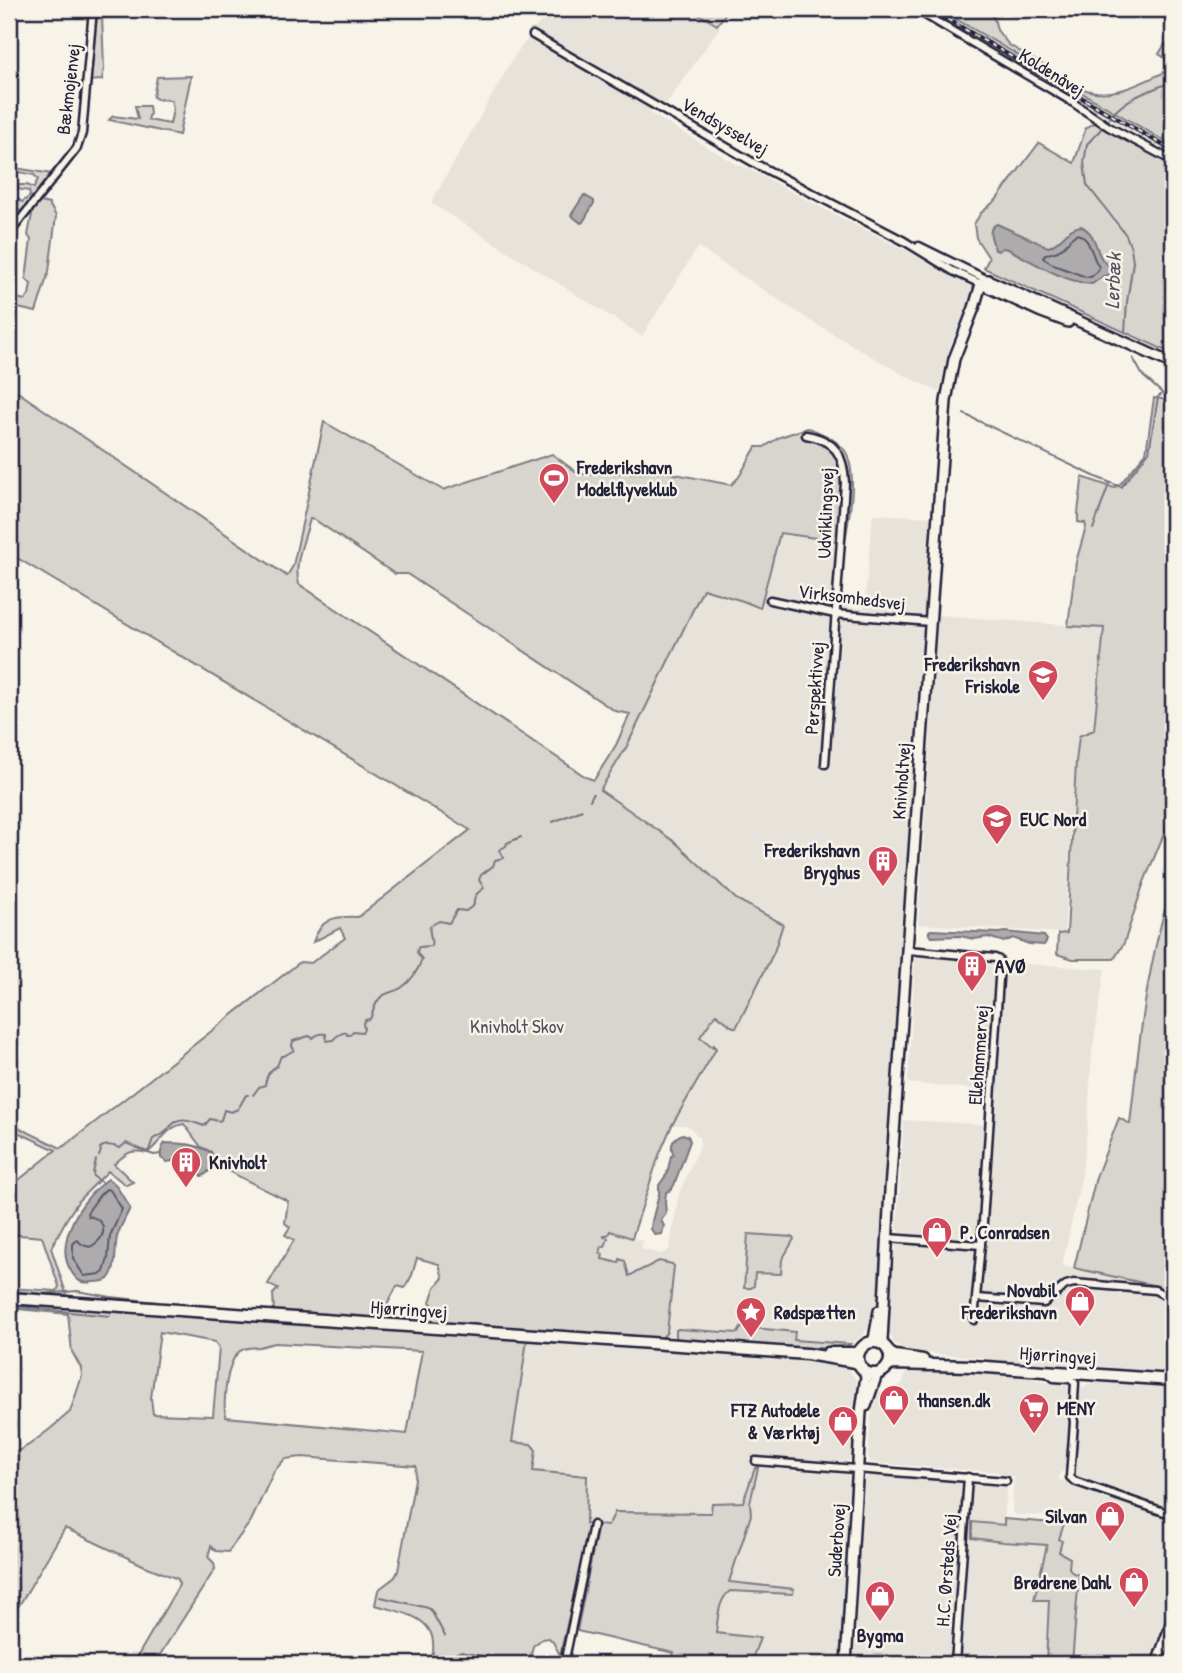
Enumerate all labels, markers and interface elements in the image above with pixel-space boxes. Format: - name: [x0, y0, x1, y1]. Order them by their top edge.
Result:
- street label: Bækmojenvej: [50, 42, 86, 136]
- street label: Koldenåvej: [1014, 42, 1090, 102]
- street label: Vendsysselvej: [677, 91, 773, 161]
- water label: Lerbæk: [1097, 250, 1128, 309]
- place label: Frederikshavn Modelflyveklub: [576, 454, 677, 503]
- sports icon: Frederikshavn Modelflyveklub: [537, 461, 571, 505]
- street label: Udviklingsvej: [810, 467, 840, 559]
- street label: Virksomhedsvej: [797, 578, 907, 616]
- street label: Perspektivvej: [798, 641, 830, 735]
- place label: Frederikshavn Friskole: [924, 651, 1020, 699]
- school or university icon: Frederikshavn Friskole: [1026, 658, 1060, 702]
- street label: Knivholtvej: [885, 742, 917, 820]
- school or university icon: EUC Nord: [980, 802, 1014, 846]
- place label: EUC Nord: [1020, 806, 1087, 832]
- place label: Frederikshavn Bryghus: [764, 837, 861, 886]
- building icon: Frederikshavn Bryghus: [866, 844, 900, 888]
- building icon: AVØ: [955, 949, 989, 993]
- place label: AVØ: [995, 953, 1026, 979]
- street label: Ellehammervej: [962, 1004, 994, 1106]
- park label: Knivholt Skov: [470, 1013, 564, 1039]
- building icon: Knivholt: [169, 1145, 203, 1189]
- place label: Knivholt: [209, 1149, 268, 1175]
- shop icon: P. Conradsen: [920, 1215, 954, 1259]
- place label: P. Conradsen: [960, 1219, 1050, 1245]
- place label: Novabil Frederikshavn: [961, 1277, 1058, 1325]
- shop icon: Novabil Frederikshavn: [1063, 1284, 1097, 1328]
- street label: Hjørringvej: [370, 1293, 448, 1325]
- place icon: Rødspætten: [734, 1295, 768, 1339]
- place label: Rødspætten: [774, 1299, 856, 1326]
- street label: Hjørringvej: [1019, 1339, 1097, 1371]
- shop icon: thansen.dk: [877, 1383, 911, 1427]
- place label: thansen.dk: [916, 1387, 990, 1413]
- supermarket icon: MENY: [1017, 1391, 1051, 1435]
- place label: MENY: [1057, 1395, 1096, 1421]
- place label: FTZ Autodele & Værktøj: [730, 1397, 820, 1445]
- shop icon: FTZ Autodele & Værktøj: [826, 1404, 860, 1448]
- shop icon: Silvan: [1093, 1499, 1127, 1543]
- street label: Suderbovej: [820, 1502, 852, 1578]
- place label: Silvan: [1045, 1503, 1087, 1529]
- street label: H.C. Ørsteds Vej: [929, 1513, 963, 1627]
- shop icon: Brødrene Dahl: [1117, 1565, 1151, 1609]
- place label: Brødrene Dahl: [1014, 1569, 1112, 1595]
- shop icon: Bygma: [863, 1579, 897, 1623]
- place label: Bygma: [857, 1622, 904, 1649]

